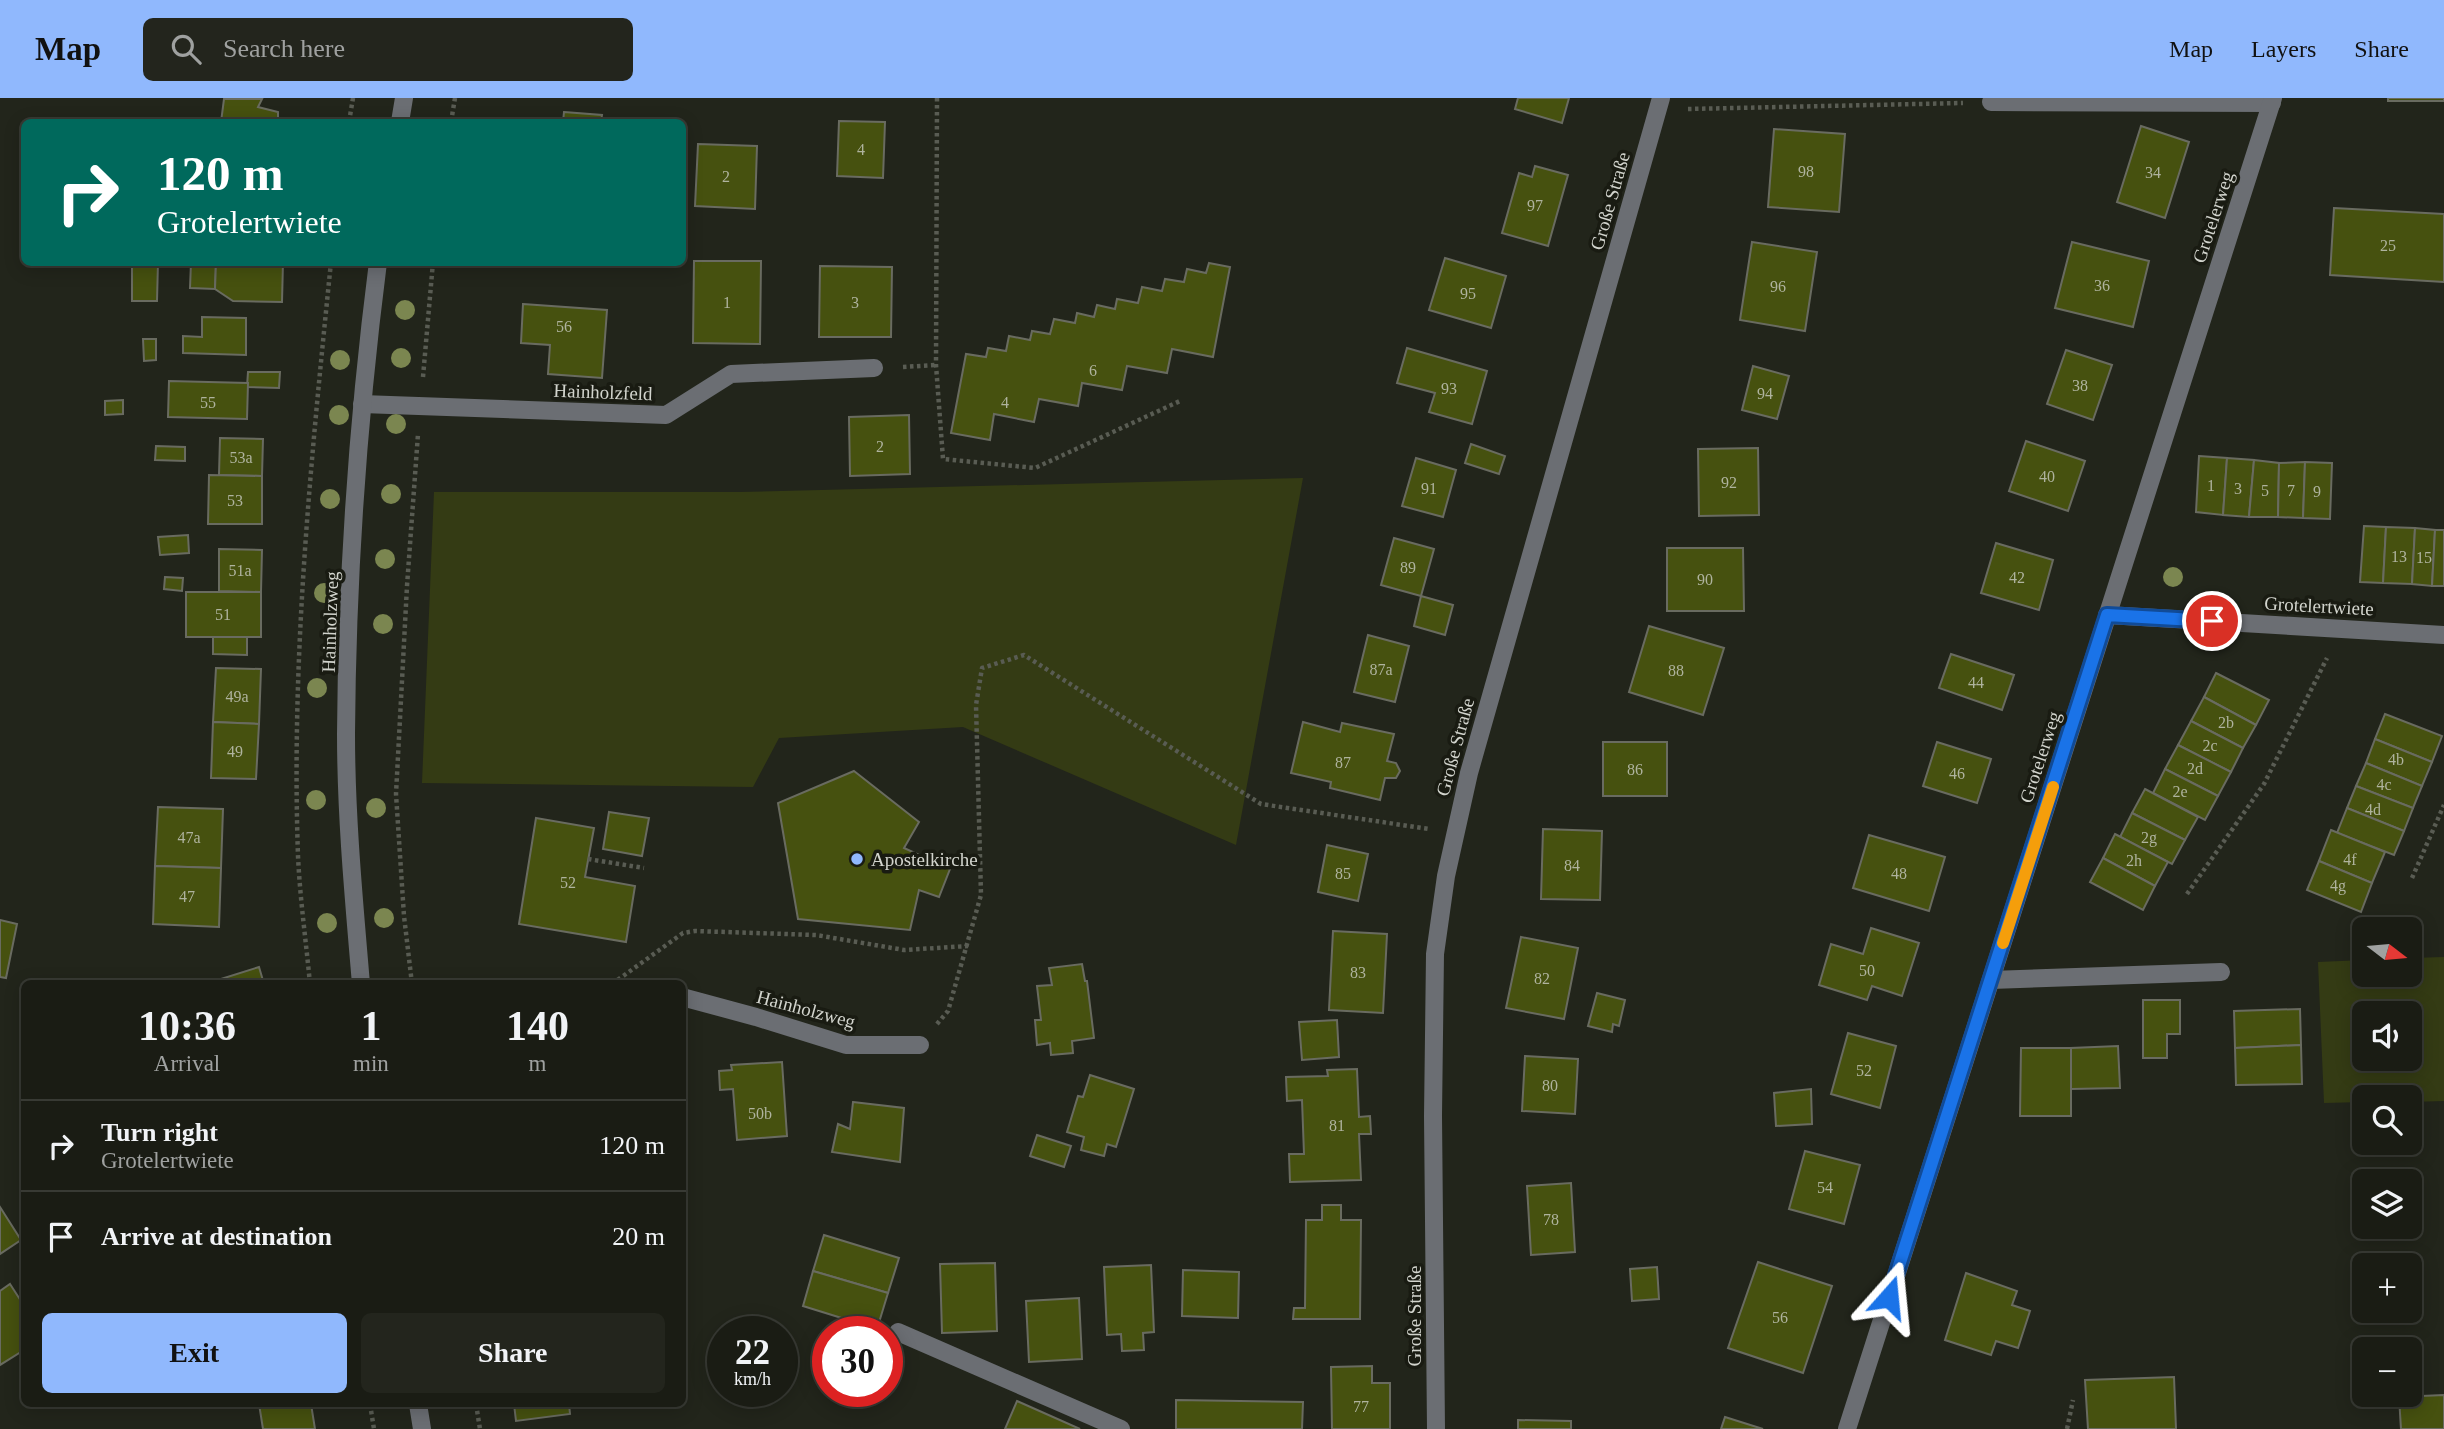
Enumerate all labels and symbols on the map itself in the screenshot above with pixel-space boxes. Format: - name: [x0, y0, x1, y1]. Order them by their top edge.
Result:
- house number: 4: [857, 141, 865, 158]
- street label: Große Straße: [1586, 150, 1634, 252]
- house number: 98: [1798, 163, 1814, 180]
- house number: 34: [2145, 164, 2161, 181]
- house number: 2: [722, 168, 730, 185]
- street label: Grotelerweg: [2188, 168, 2238, 265]
- house number: 97: [1527, 197, 1543, 214]
- house number: 25: [2380, 237, 2396, 254]
- house number: 36: [2094, 277, 2110, 294]
- house number: 96: [1770, 278, 1786, 295]
- house number: 95: [1460, 285, 1476, 302]
- house number: 1: [723, 294, 731, 311]
- house number: 3: [851, 294, 859, 311]
- house number: 56: [556, 318, 572, 335]
- house number: 6: [1089, 362, 1097, 379]
- house number: 38: [2072, 377, 2088, 394]
- street label: Hainholzfeld: [553, 380, 653, 404]
- house number: 93: [1441, 380, 1457, 397]
- house number: 94: [1757, 385, 1773, 402]
- house number: 55: [200, 394, 216, 411]
- house number: 4: [1001, 394, 1009, 411]
- house number: 2: [876, 438, 884, 455]
- house number: 53a: [229, 449, 253, 466]
- house number: 40: [2039, 468, 2055, 485]
- house number: 92: [1721, 474, 1737, 491]
- house number: 1: [2207, 477, 2215, 494]
- house number: 91: [1421, 480, 1437, 497]
- house number: 3: [2234, 480, 2242, 497]
- house number: 5: [2261, 482, 2269, 499]
- house number: 7: [2287, 482, 2295, 499]
- house number: 9: [2313, 483, 2321, 500]
- house number: 53: [227, 492, 243, 509]
- house number: 13: [2391, 548, 2407, 565]
- house number: 15: [2416, 549, 2432, 566]
- house number: 89: [1400, 559, 1416, 576]
- house number: 51a: [228, 562, 252, 579]
- house number: 42: [2009, 569, 2025, 586]
- street label: Hainholzweg: [318, 571, 342, 673]
- house number: 90: [1697, 571, 1713, 588]
- pin: [2182, 591, 2242, 651]
- street label: Grotelertwiete: [2264, 593, 2374, 619]
- house number: 51: [215, 606, 231, 623]
- house number: 87a: [1369, 661, 1393, 678]
- house number: 88: [1668, 662, 1684, 679]
- house number: 44: [1968, 674, 1984, 691]
- house number: 49a: [225, 688, 249, 705]
- street label: Große Straße: [1432, 696, 1478, 798]
- street label: Grotelerweg: [2015, 708, 2065, 805]
- house number: 2b: [2218, 714, 2234, 731]
- house number: 2c: [2202, 737, 2218, 754]
- house number: 49: [227, 743, 243, 760]
- house number: 4b: [2388, 751, 2404, 768]
- house number: 87: [1335, 754, 1351, 771]
- house number: 2d: [2187, 760, 2203, 777]
- house number: 86: [1627, 761, 1643, 778]
- house number: 46: [1949, 765, 1965, 782]
- house number: 4c: [2376, 776, 2392, 793]
- house number: 2e: [2172, 783, 2188, 800]
- house number: 4d: [2365, 801, 2381, 818]
- house number: 47a: [177, 829, 201, 846]
- house number: 2g: [2141, 829, 2157, 847]
- place label: Apostelkirche: [871, 849, 978, 870]
- marker: Apostelkirche: [849, 851, 865, 867]
- house number: 4f: [2343, 851, 2357, 868]
- house number: 2h: [2126, 852, 2142, 869]
- house number: 84: [1564, 857, 1580, 874]
- house number: 85: [1335, 865, 1351, 882]
- house number: 48: [1891, 865, 1907, 882]
- house number: 52: [560, 874, 576, 891]
- house number: 4g: [2330, 877, 2346, 895]
- house number: 47: [179, 888, 195, 905]
- north arrow: [2352, 917, 2422, 987]
- house number: 50: [1859, 962, 1875, 979]
- house number: 83: [1350, 964, 1366, 981]
- house number: 82: [1534, 970, 1550, 987]
- street label: Hainholzweg: [754, 986, 858, 1032]
- house number: 52: [1856, 1062, 1872, 1079]
- house number: 80: [1542, 1077, 1558, 1094]
- house number: 50b: [748, 1105, 772, 1122]
- house number: 81: [1329, 1117, 1345, 1134]
- house number: 54: [1817, 1179, 1833, 1196]
- house number: 78: [1543, 1211, 1559, 1228]
- position arrow: [1852, 1260, 1926, 1334]
- street label: Große Straße: [1404, 1266, 1425, 1366]
- house number: 56: [1772, 1309, 1788, 1326]
- speed limit sign: 30: [812, 1316, 903, 1407]
- house number: 77: [1353, 1398, 1369, 1415]

